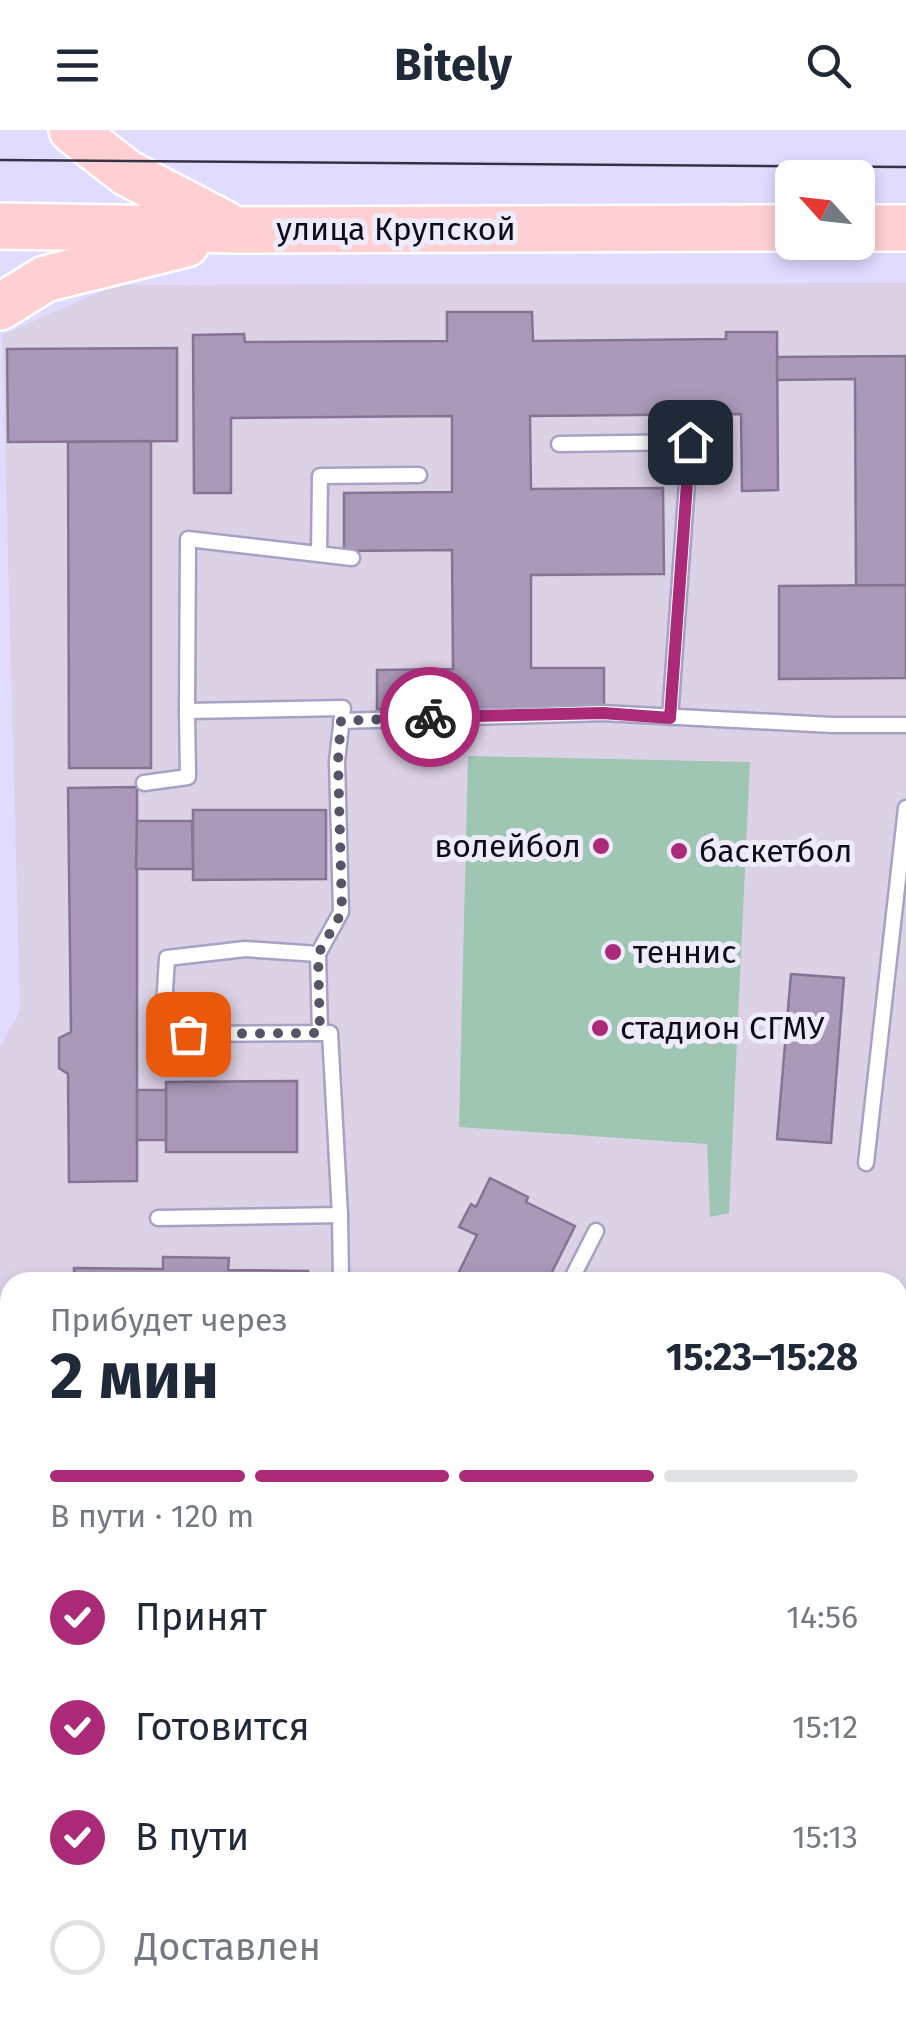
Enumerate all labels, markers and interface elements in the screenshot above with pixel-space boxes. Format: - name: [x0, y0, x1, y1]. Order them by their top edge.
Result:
- icon: menu: [50, 38, 105, 93]
- text: Bitely: [394, 38, 512, 92]
- icon: search: [801, 38, 856, 93]
- north arrow: [775, 160, 875, 260]
- map controls: [775, 160, 875, 260]
- street label: улица Крупской: [276, 210, 516, 248]
- pin: [648, 400, 733, 485]
- icon: home: [663, 415, 718, 470]
- courier: [380, 667, 480, 767]
- icon: bike: [403, 690, 458, 745]
- place label: волейбол: [434, 827, 581, 865]
- place label: баскетбол: [699, 832, 852, 870]
- marker: волейбол: [590, 835, 612, 857]
- marker: баскетбол: [668, 840, 690, 862]
- place label: теннис: [633, 933, 737, 971]
- marker: теннис: [602, 941, 624, 963]
- pin: [146, 992, 231, 1077]
- icon: bag: [161, 1007, 216, 1062]
- place label: стадион СГМУ: [620, 1009, 825, 1047]
- marker: стадион СГМУ: [589, 1017, 611, 1039]
- text: Прибудет через: [50, 1301, 288, 1339]
- text: 15:23–15:28: [666, 1334, 858, 1380]
- text: 2 мин: [50, 1337, 219, 1415]
- text: В пути · 120 m: [50, 1497, 254, 1535]
- icon: check: [50, 1590, 105, 1645]
- text: Принят: [135, 1594, 267, 1640]
- text: 14:56: [786, 1598, 858, 1636]
- icon: check: [50, 1700, 105, 1755]
- text: Готовится: [135, 1704, 310, 1750]
- text: 15:12: [792, 1708, 858, 1746]
- icon: check: [50, 1810, 105, 1865]
- text: В пути: [135, 1814, 249, 1860]
- text: 15:13: [792, 1818, 858, 1856]
- text: Доставлен: [135, 1924, 321, 1970]

